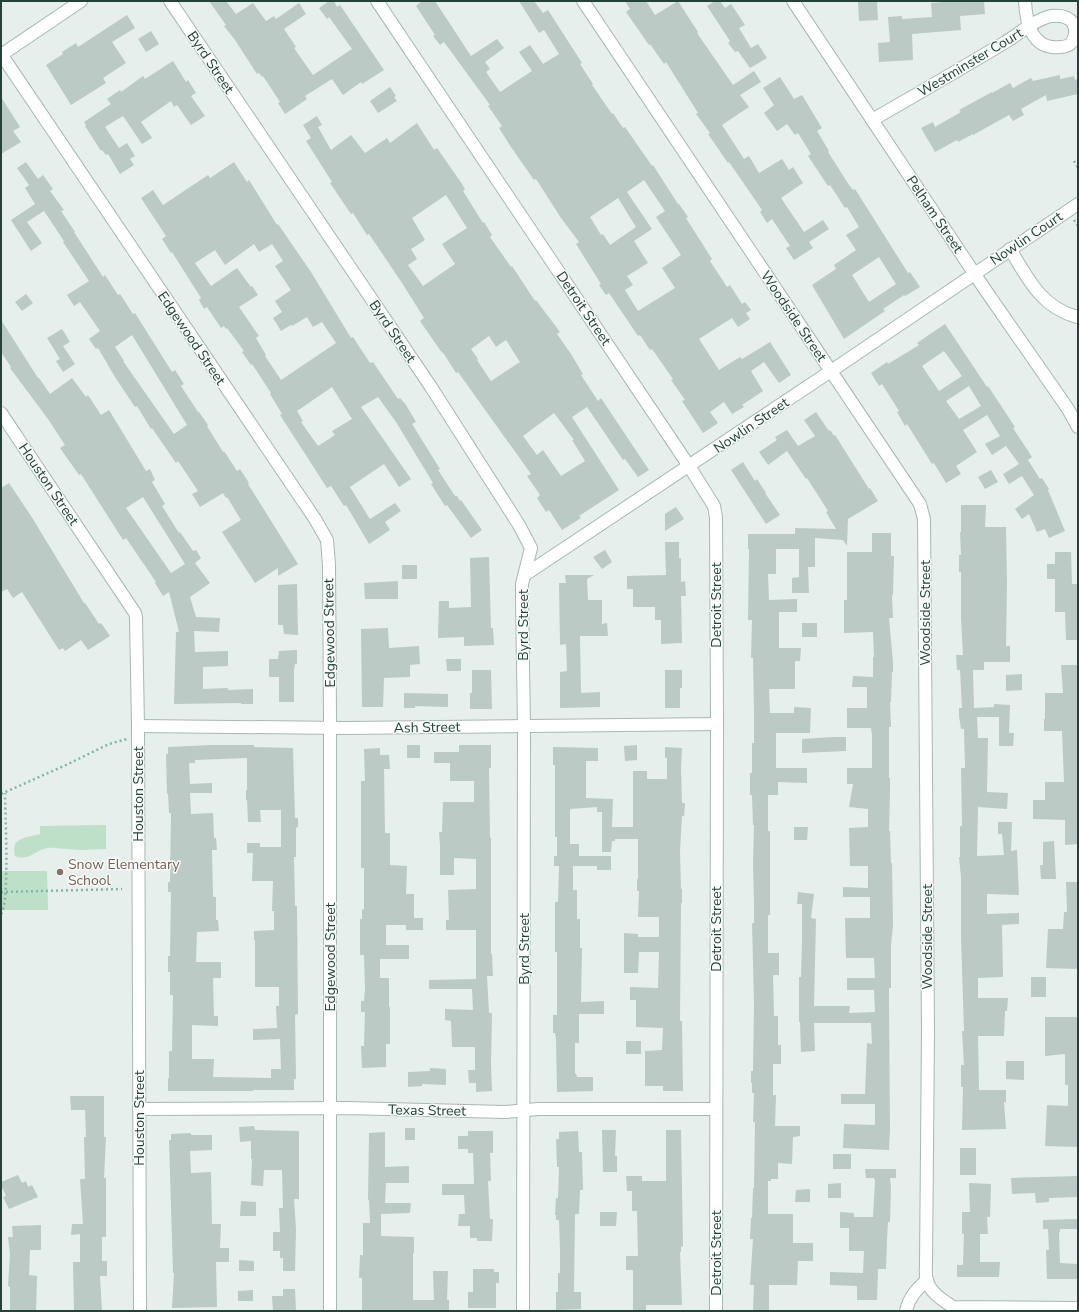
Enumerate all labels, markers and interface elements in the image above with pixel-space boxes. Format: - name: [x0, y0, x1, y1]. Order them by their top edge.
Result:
- street label: Westminster Court: [914, 24, 1026, 101]
- street label: Byrd Street: [183, 27, 239, 97]
- street label: Pelham Street: [902, 172, 967, 257]
- street label: Nowlin Court: [986, 207, 1066, 270]
- street label: Woodside Street: [756, 267, 831, 365]
- street label: Detroit Street: [552, 268, 615, 349]
- street label: Edgewood Street: [153, 288, 230, 389]
- street label: Byrd Street: [365, 296, 421, 366]
- street label: Nowlin Street: [710, 393, 793, 458]
- street label: Houston Street: [14, 439, 83, 529]
- street label: Woodside Street: [916, 560, 935, 666]
- street label: Detroit Street: [707, 562, 726, 648]
- street label: Edgewood Street: [319, 578, 340, 688]
- street label: Byrd Street: [514, 589, 533, 661]
- street label: Ash Street: [394, 717, 461, 738]
- street label: Houston Street: [129, 746, 148, 842]
- place label: Snow Elementary School: [68, 855, 180, 890]
- marker: Snow Elementary School: [55, 867, 65, 877]
- street label: Woodside Street: [918, 884, 937, 990]
- street label: Detroit Street: [707, 886, 726, 972]
- street label: Edgewood Street: [321, 902, 340, 1012]
- street label: Byrd Street: [515, 913, 534, 985]
- street label: Houston Street: [130, 1070, 149, 1166]
- street label: Texas Street: [388, 1100, 466, 1121]
- street label: Detroit Street: [707, 1210, 726, 1296]

